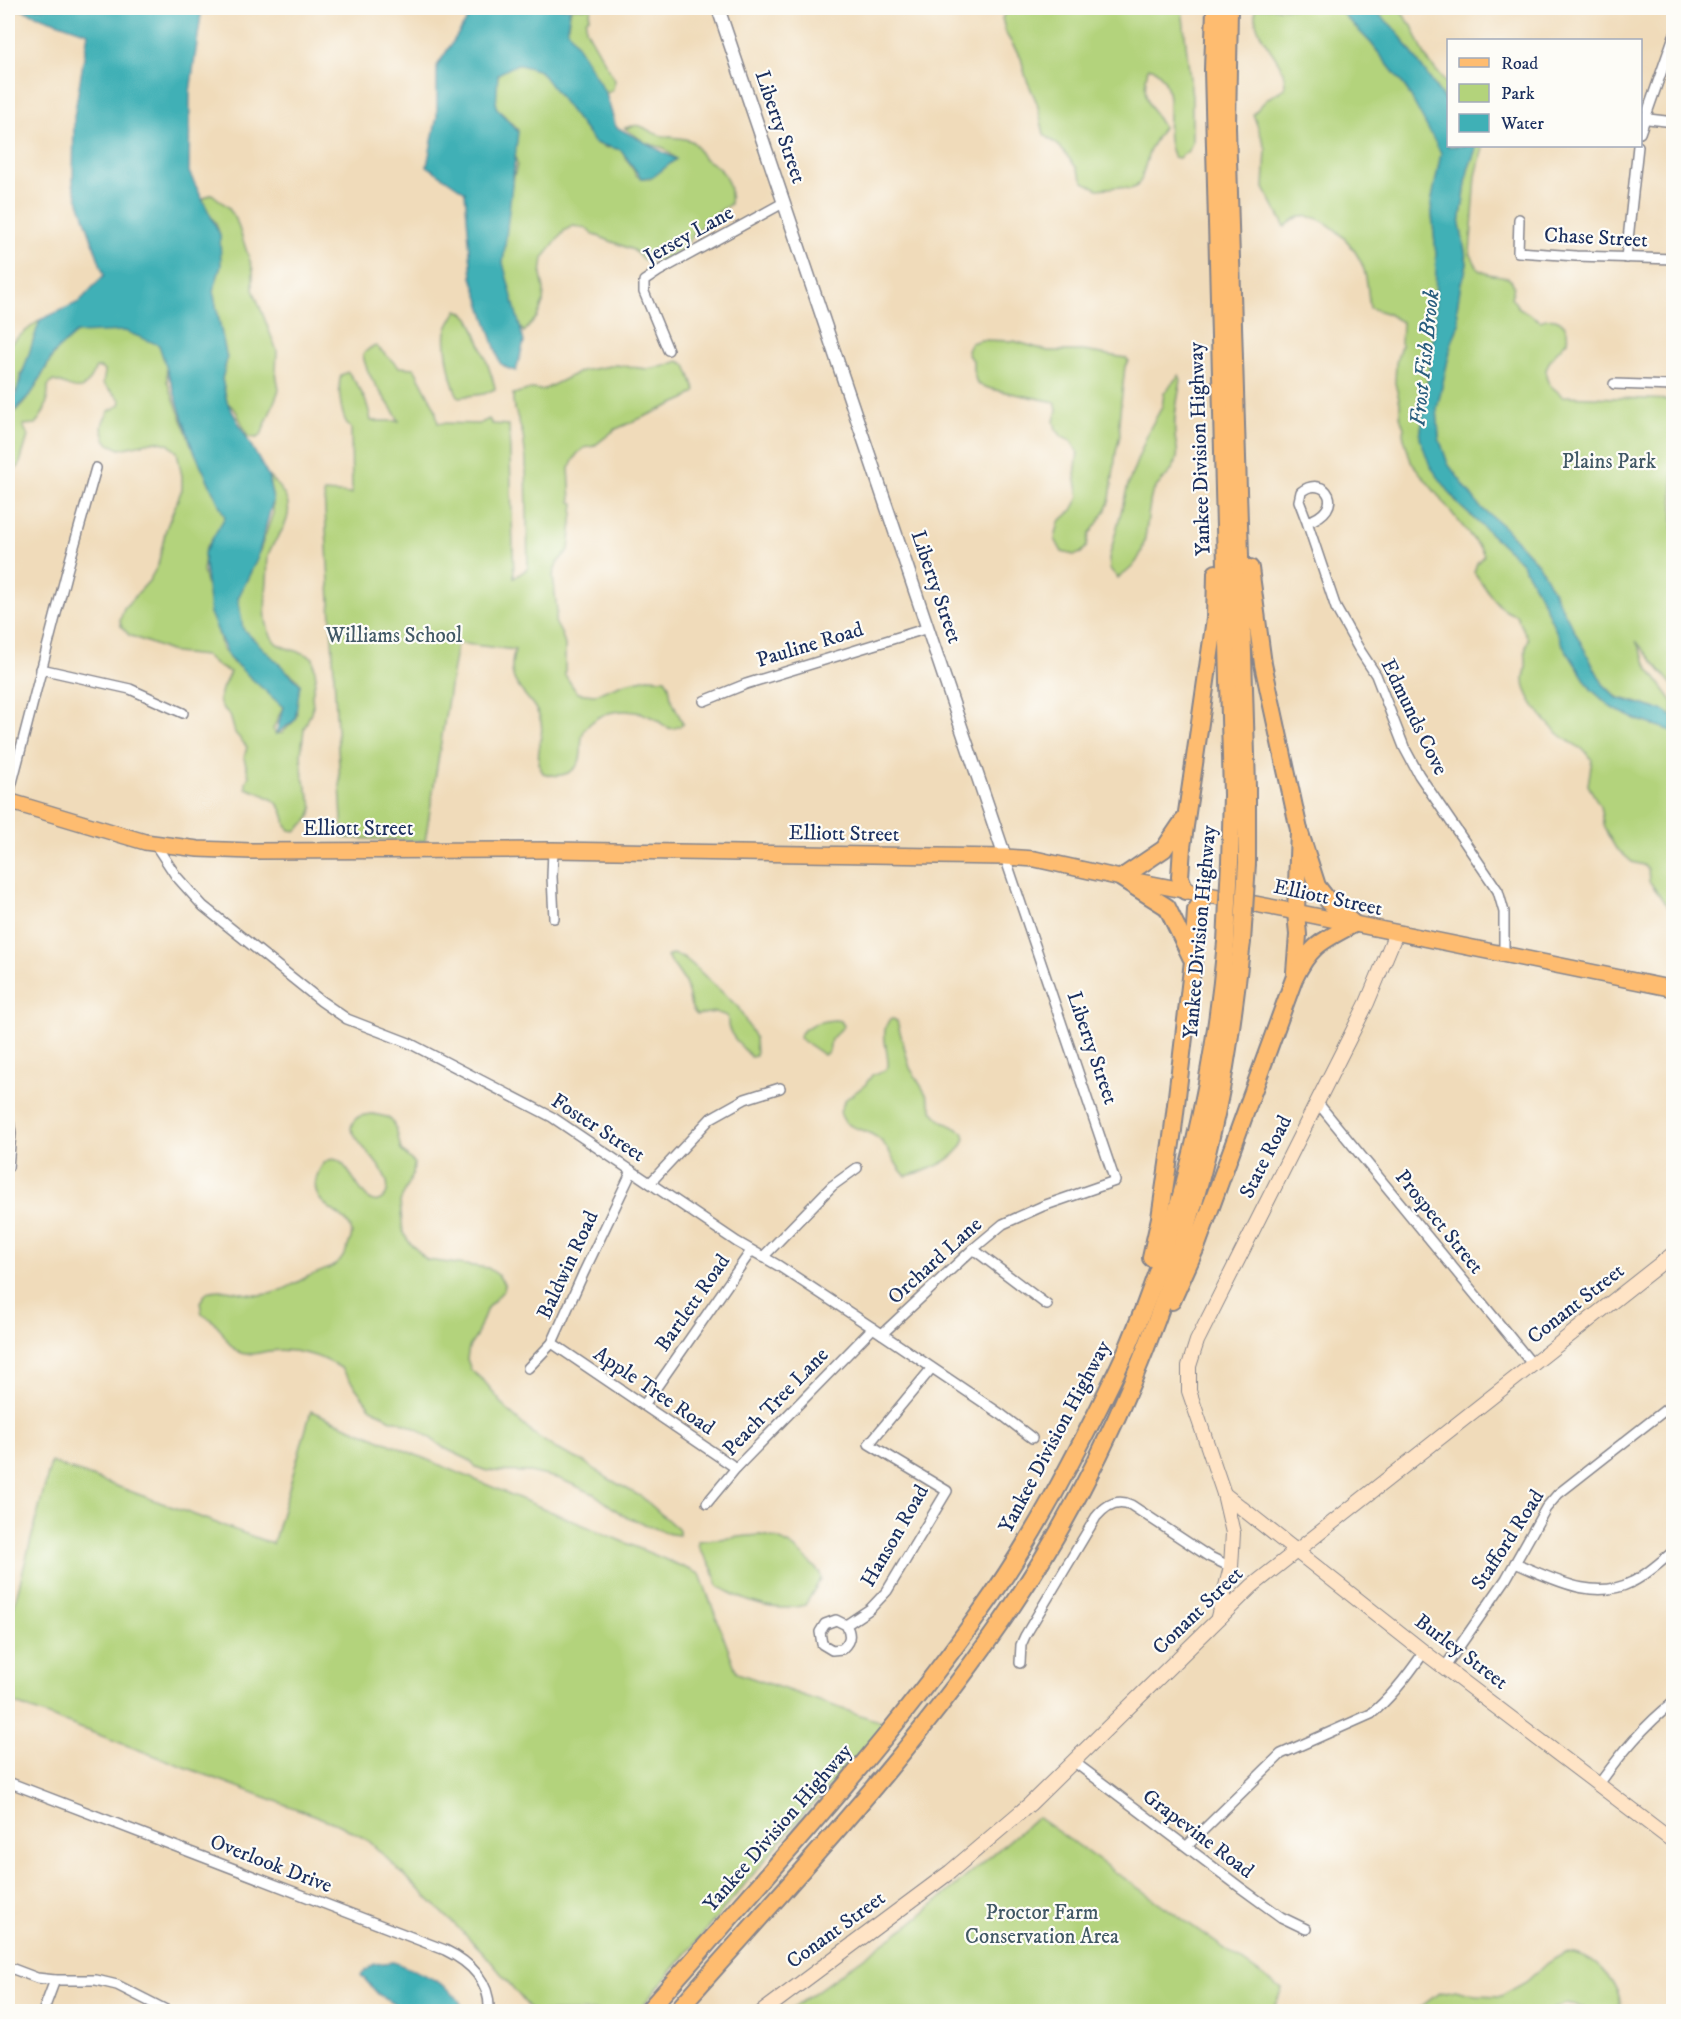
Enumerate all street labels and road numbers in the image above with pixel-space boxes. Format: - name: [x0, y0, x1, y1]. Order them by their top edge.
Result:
- street label: Liberty Street: [749, 67, 812, 187]
- street label: Jersey Lane: [638, 200, 739, 271]
- street label: Chase Street: [1544, 222, 1649, 254]
- street label: Yankee Division Highway: [1183, 341, 1217, 556]
- street label: Liberty Street: [905, 527, 968, 647]
- street label: Pauline Road: [753, 616, 867, 674]
- street label: Edmunds Cove: [1375, 655, 1453, 780]
- street label: Elliott Street: [303, 816, 414, 842]
- street label: Elliott Street: [788, 820, 900, 848]
- street label: Yankee Division Highway: [1178, 823, 1222, 1040]
- street label: Elliott Street: [1271, 874, 1385, 922]
- street label: Liberty Street: [1061, 988, 1124, 1108]
- street label: Foster Street: [546, 1088, 650, 1168]
- street label: State Road: [1234, 1111, 1298, 1203]
- street label: Prospect Street: [1389, 1165, 1489, 1280]
- street label: Baldwin Road: [532, 1206, 605, 1323]
- street label: Orchard Lane: [882, 1212, 988, 1310]
- street label: Bartlett Road: [650, 1249, 736, 1357]
- street label: Conant Street: [1522, 1258, 1630, 1350]
- street label: Yankee Division Highway: [993, 1335, 1117, 1538]
- street label: Apple Tree Road: [588, 1341, 720, 1441]
- street label: Peach Tree Lane: [718, 1342, 835, 1462]
- street label: Hanson Road: [855, 1480, 935, 1592]
- street label: Stafford Road: [1466, 1484, 1550, 1595]
- street label: Conant Street: [1147, 1561, 1249, 1661]
- street label: Burley Street: [1409, 1608, 1513, 1696]
- street label: Yankee Division Highway: [698, 1738, 859, 1917]
- street label: Grapevine Road: [1137, 1784, 1259, 1885]
- street label: Overlook Drive: [206, 1829, 336, 1899]
- street label: Conant Street: [782, 1885, 891, 1975]

